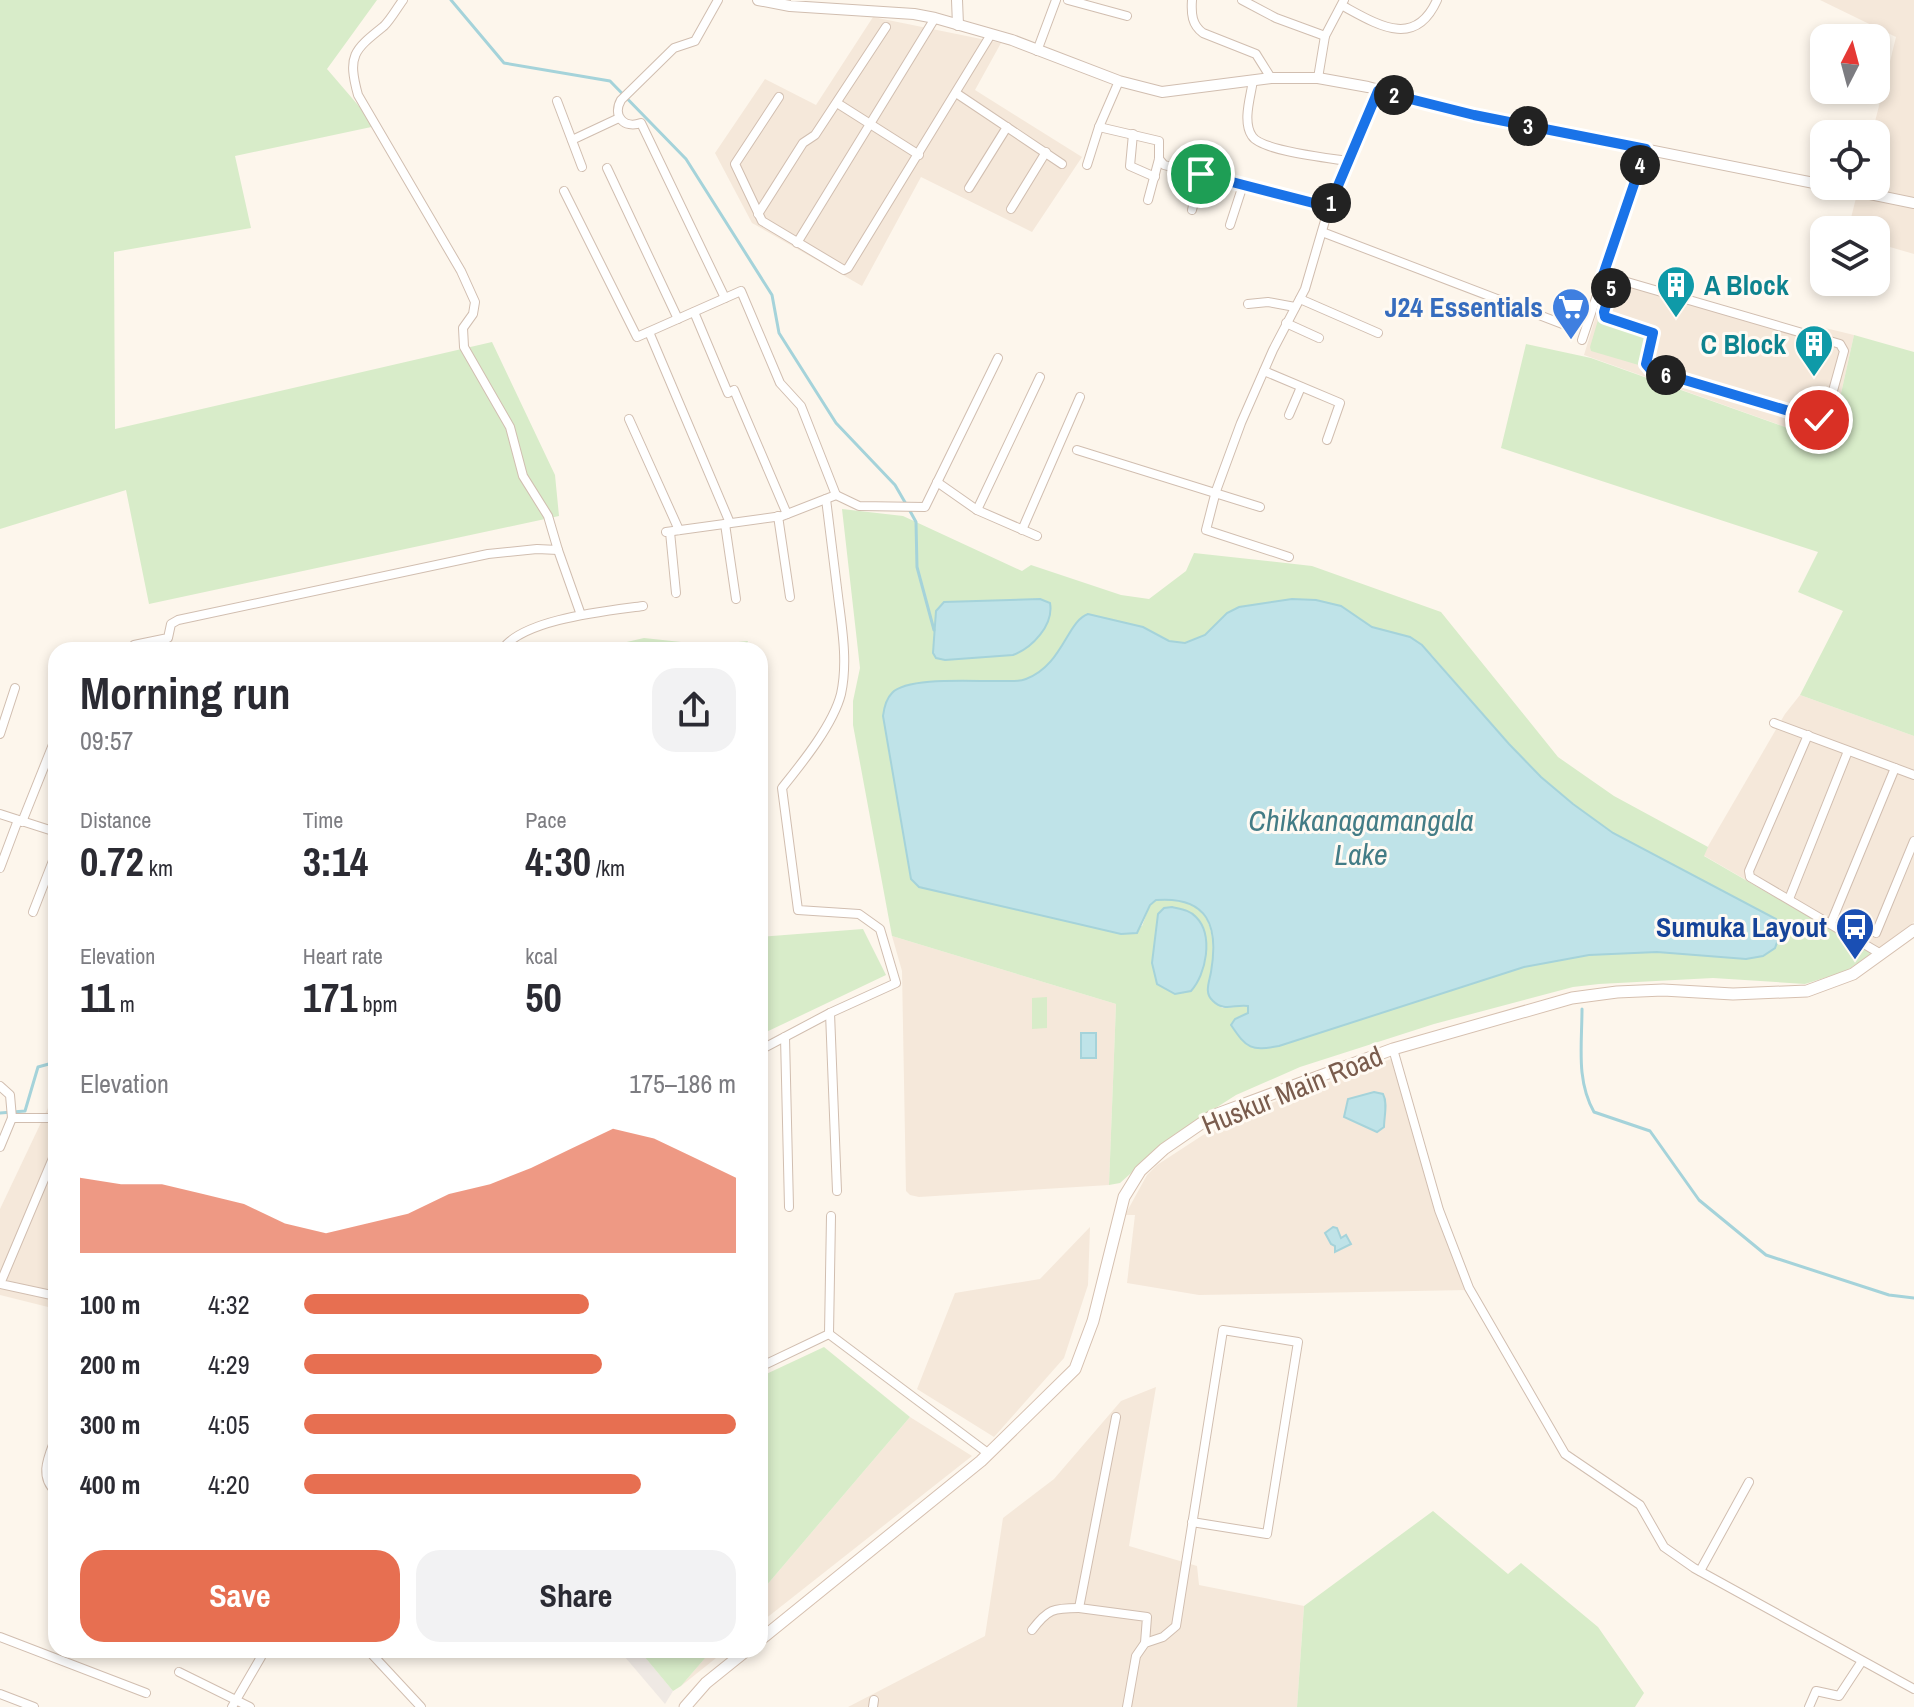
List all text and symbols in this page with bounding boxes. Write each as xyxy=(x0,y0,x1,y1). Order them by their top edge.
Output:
north arrow xyxy=(1810,24,1890,104)
map controls xyxy=(1810,24,1890,296)
pin: 2 xyxy=(1374,75,1414,115)
text: 2 xyxy=(1389,80,1399,110)
pin: 3 xyxy=(1508,106,1548,146)
text: 3 xyxy=(1523,111,1533,141)
button: locate xyxy=(1810,120,1890,200)
pin xyxy=(1167,140,1235,208)
pin: 4 xyxy=(1620,145,1660,185)
text: 4 xyxy=(1635,150,1645,180)
icon: arrive xyxy=(1179,152,1223,196)
pin: 1 xyxy=(1311,183,1351,223)
text: 1 xyxy=(1326,188,1336,218)
button: layers xyxy=(1810,216,1890,296)
building icon: A Block xyxy=(1655,264,1697,319)
place label: A Block xyxy=(1704,266,1789,304)
pin: 5 xyxy=(1591,268,1631,308)
text: 5 xyxy=(1606,273,1616,303)
supermarket icon: J24 Essentials xyxy=(1550,286,1592,341)
place label: J24 Essentials xyxy=(1385,288,1543,326)
building icon: C Block xyxy=(1793,323,1835,378)
place label: C Block xyxy=(1701,325,1786,363)
pin: 6 xyxy=(1646,355,1686,395)
text: 6 xyxy=(1661,360,1671,390)
pin xyxy=(1785,386,1853,454)
icon: check xyxy=(1797,398,1841,442)
text: Morning run xyxy=(80,663,290,723)
button: share xyxy=(652,668,736,752)
text: 09:57 xyxy=(80,723,133,758)
water label: Chikkanagamangala Lake xyxy=(1248,800,1474,874)
text: Distance xyxy=(80,805,151,835)
text: Time xyxy=(303,805,343,835)
text: Pace xyxy=(525,805,566,835)
text: 0.72 xyxy=(80,835,144,888)
text: 3:14 xyxy=(303,835,368,888)
text: 4:30 xyxy=(525,835,591,888)
text: km xyxy=(144,853,173,883)
text: /km xyxy=(591,853,625,883)
bus stop icon: Sumuka Layout xyxy=(1834,906,1876,961)
place label: Sumuka Layout xyxy=(1656,908,1827,946)
text: Elevation xyxy=(80,941,155,971)
text: Heart rate xyxy=(303,941,383,971)
text: kcal xyxy=(525,941,557,971)
text: 11 xyxy=(80,971,115,1024)
text: 171 xyxy=(303,971,357,1024)
text: 50 xyxy=(525,971,562,1024)
text: m xyxy=(115,989,135,1019)
text: bpm xyxy=(357,989,398,1019)
street label: Huskur Main Road xyxy=(1196,1037,1388,1143)
text: Elevation xyxy=(80,1066,169,1101)
text: 175–186 m xyxy=(629,1066,736,1101)
text: 100 m xyxy=(80,1287,140,1322)
text: 4:32 xyxy=(208,1287,250,1322)
text: 200 m xyxy=(80,1347,140,1382)
text: 4:29 xyxy=(208,1347,250,1382)
text: 300 m xyxy=(80,1407,140,1442)
text: 4:05 xyxy=(208,1407,250,1442)
text: 400 m xyxy=(80,1467,140,1502)
text: 4:20 xyxy=(208,1467,250,1502)
button: Save xyxy=(80,1550,400,1642)
button: Share xyxy=(416,1550,736,1642)

